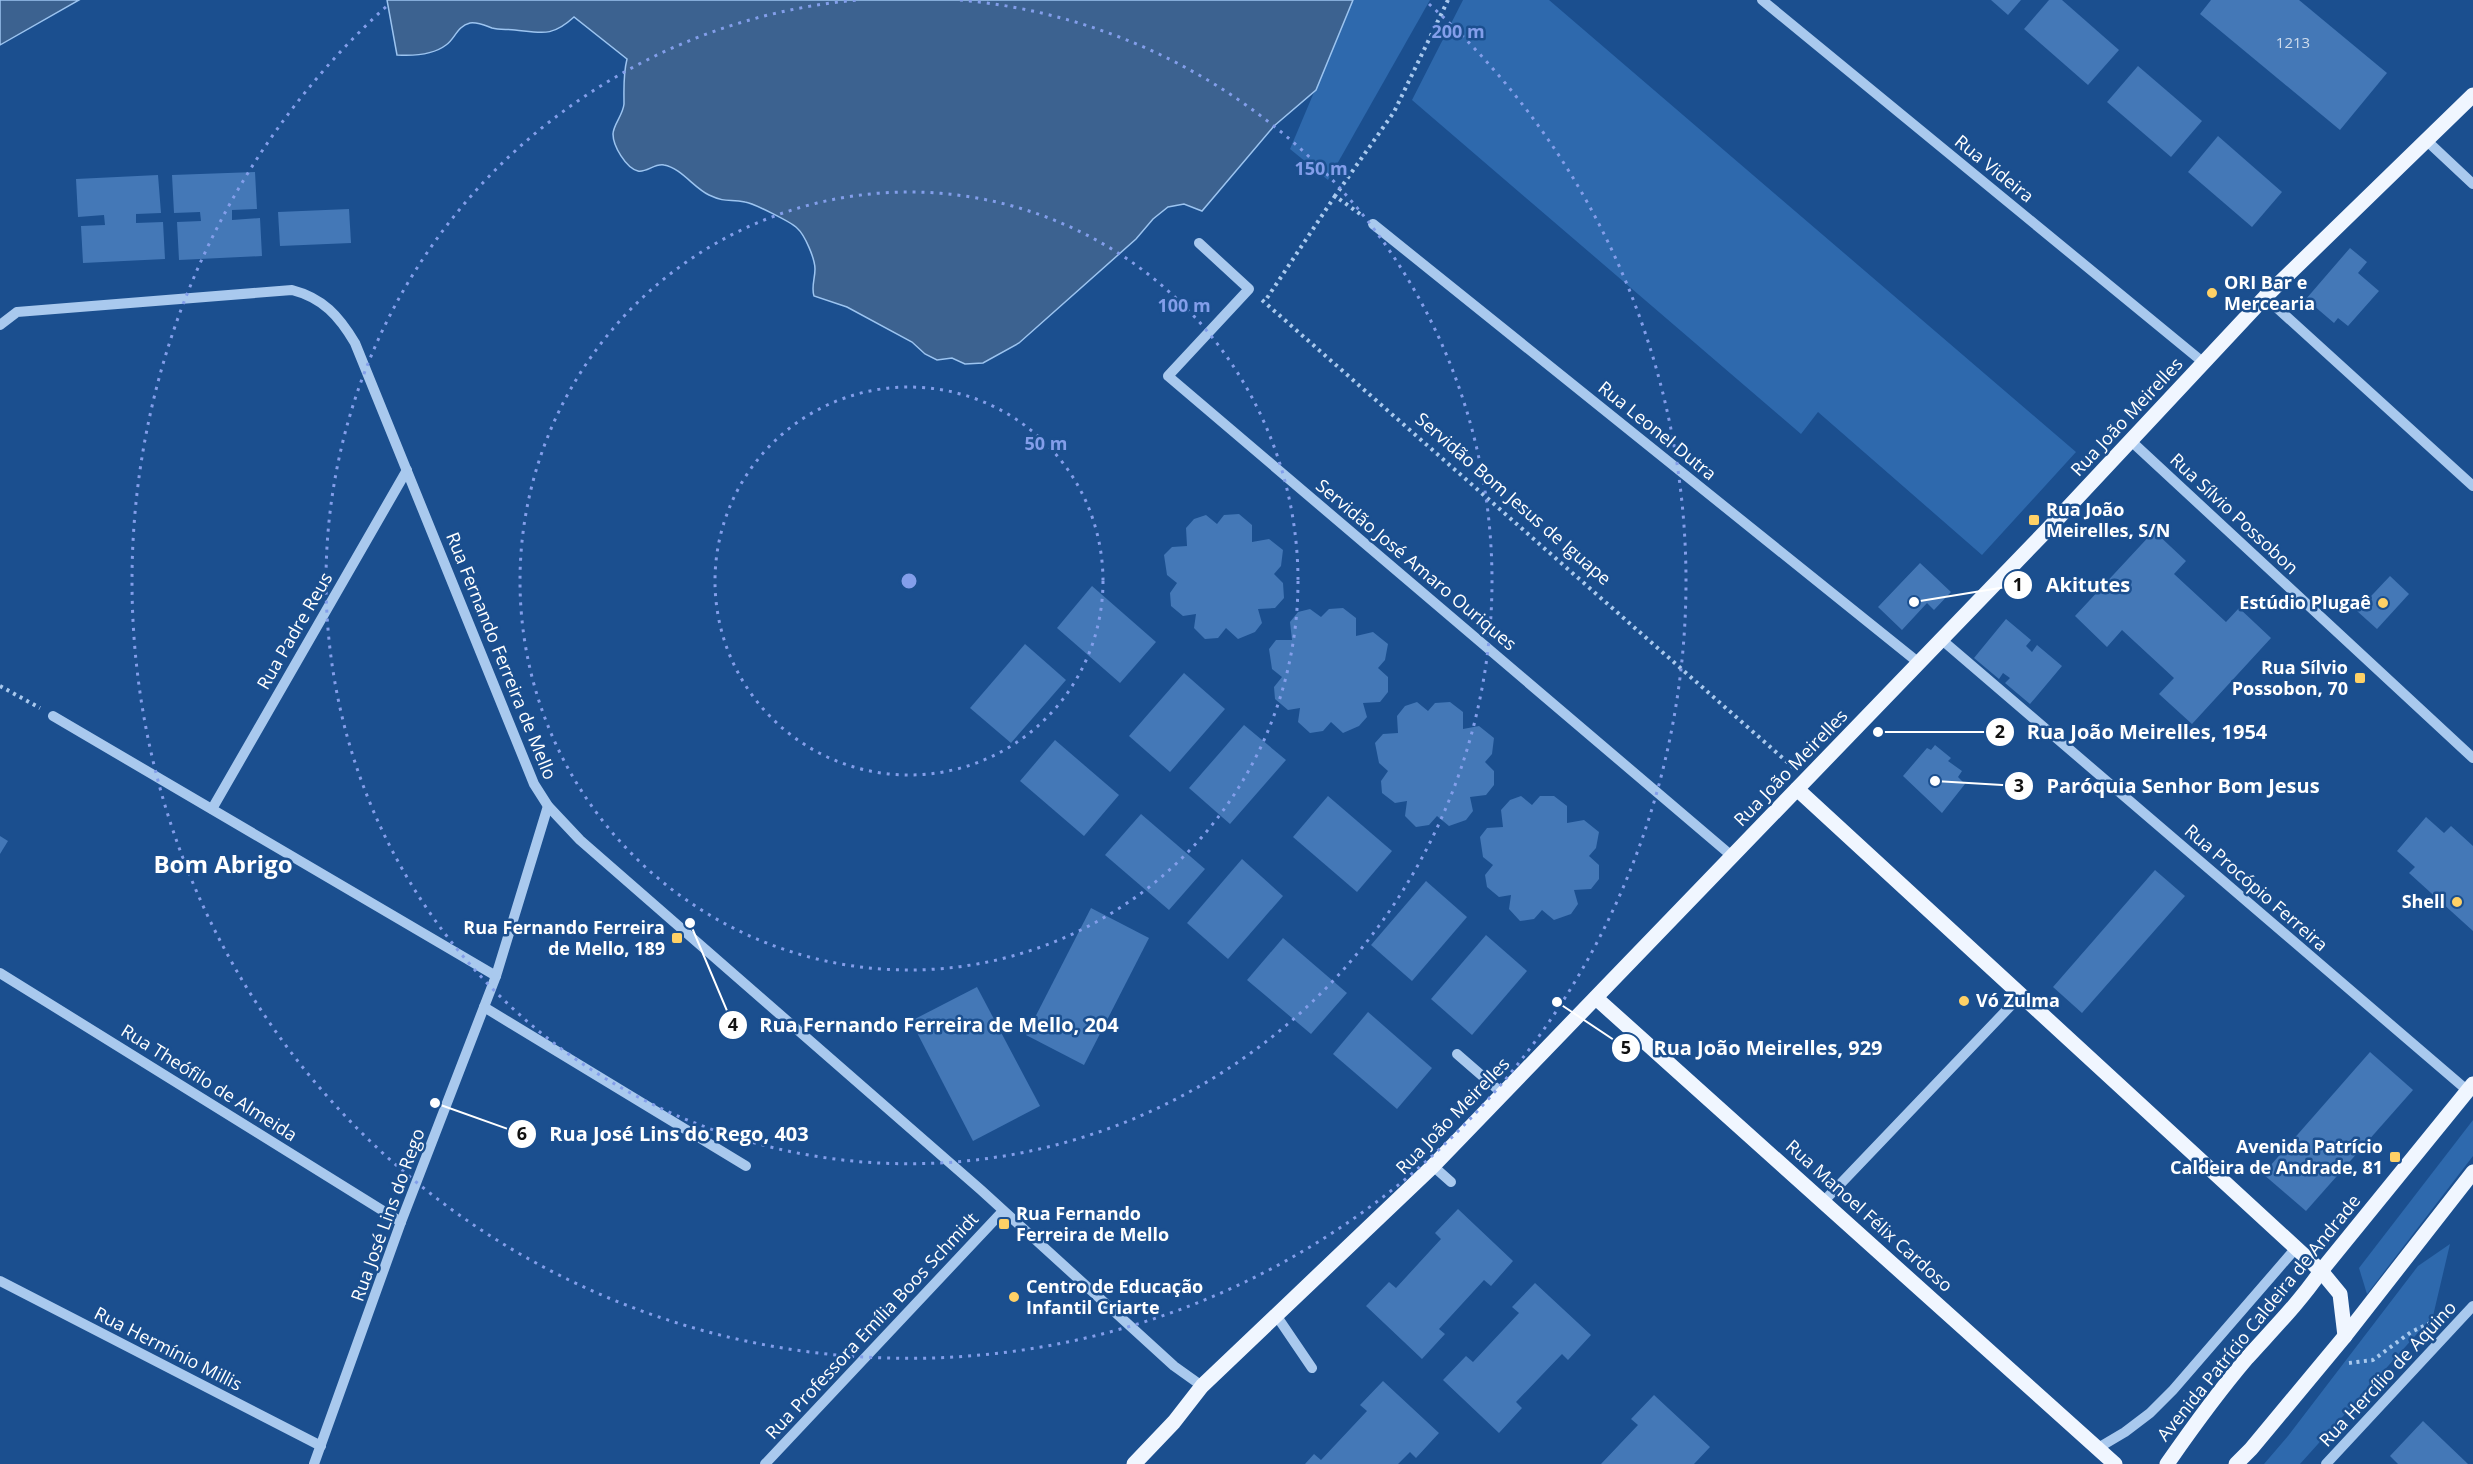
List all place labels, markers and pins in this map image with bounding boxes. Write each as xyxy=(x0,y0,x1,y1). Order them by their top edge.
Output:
place label: ORI Bar e Mercearia xyxy=(2224,270,2315,315)
marker: ORI Bar e Mercearia xyxy=(2205,286,2219,300)
place label: Rua João Meirelles, S/N xyxy=(2046,497,2170,542)
marker: Rua João Meirelles, S/N xyxy=(2027,513,2041,527)
callout: Akitutes xyxy=(2003,566,2142,604)
centre of rings xyxy=(899,571,919,591)
place label: Estúdio Plugaê xyxy=(2239,590,2371,614)
marker: Estúdio Plugaê xyxy=(2376,596,2390,610)
place label: Rua Sílvio Possobon, 70 xyxy=(2232,655,2348,700)
marker: Rua Sílvio Possobon, 70 xyxy=(2353,671,2367,685)
callout: Rua João Meirelles, 1954 xyxy=(1985,713,2279,751)
callout: Paróquia Senhor Bom Jesus xyxy=(2004,767,2331,805)
place label: Shell xyxy=(2402,889,2445,913)
marker: Shell xyxy=(2450,895,2464,909)
place label: Rua Fernando Ferreira de Mello, 189 xyxy=(463,915,665,960)
marker: Rua Fernando Ferreira de Mello, 189 xyxy=(670,931,684,945)
place label: Vó Zulma xyxy=(1976,988,2060,1012)
marker: Vó Zulma xyxy=(1957,994,1971,1008)
callout: Rua Fernando Ferreira de Mello, 204 xyxy=(718,1006,1131,1044)
callout: Rua João Meirelles, 929 xyxy=(1611,1029,1894,1067)
callout: Rua José Lins do Rego, 403 xyxy=(507,1115,820,1153)
place label: Avenida Patrício Caldeira de Andrade, 81 xyxy=(2170,1134,2383,1179)
marker: Avenida Patrício Caldeira de Andrade, 81 xyxy=(2388,1150,2402,1164)
place label: Rua Fernando Ferreira de Mello xyxy=(1016,1201,1169,1246)
marker: Rua Fernando Ferreira de Mello xyxy=(997,1217,1011,1231)
place label: Centro de Educação Infantil Criarte xyxy=(1026,1274,1203,1319)
marker: Centro de Educação Infantil Criarte xyxy=(1007,1290,1021,1304)

